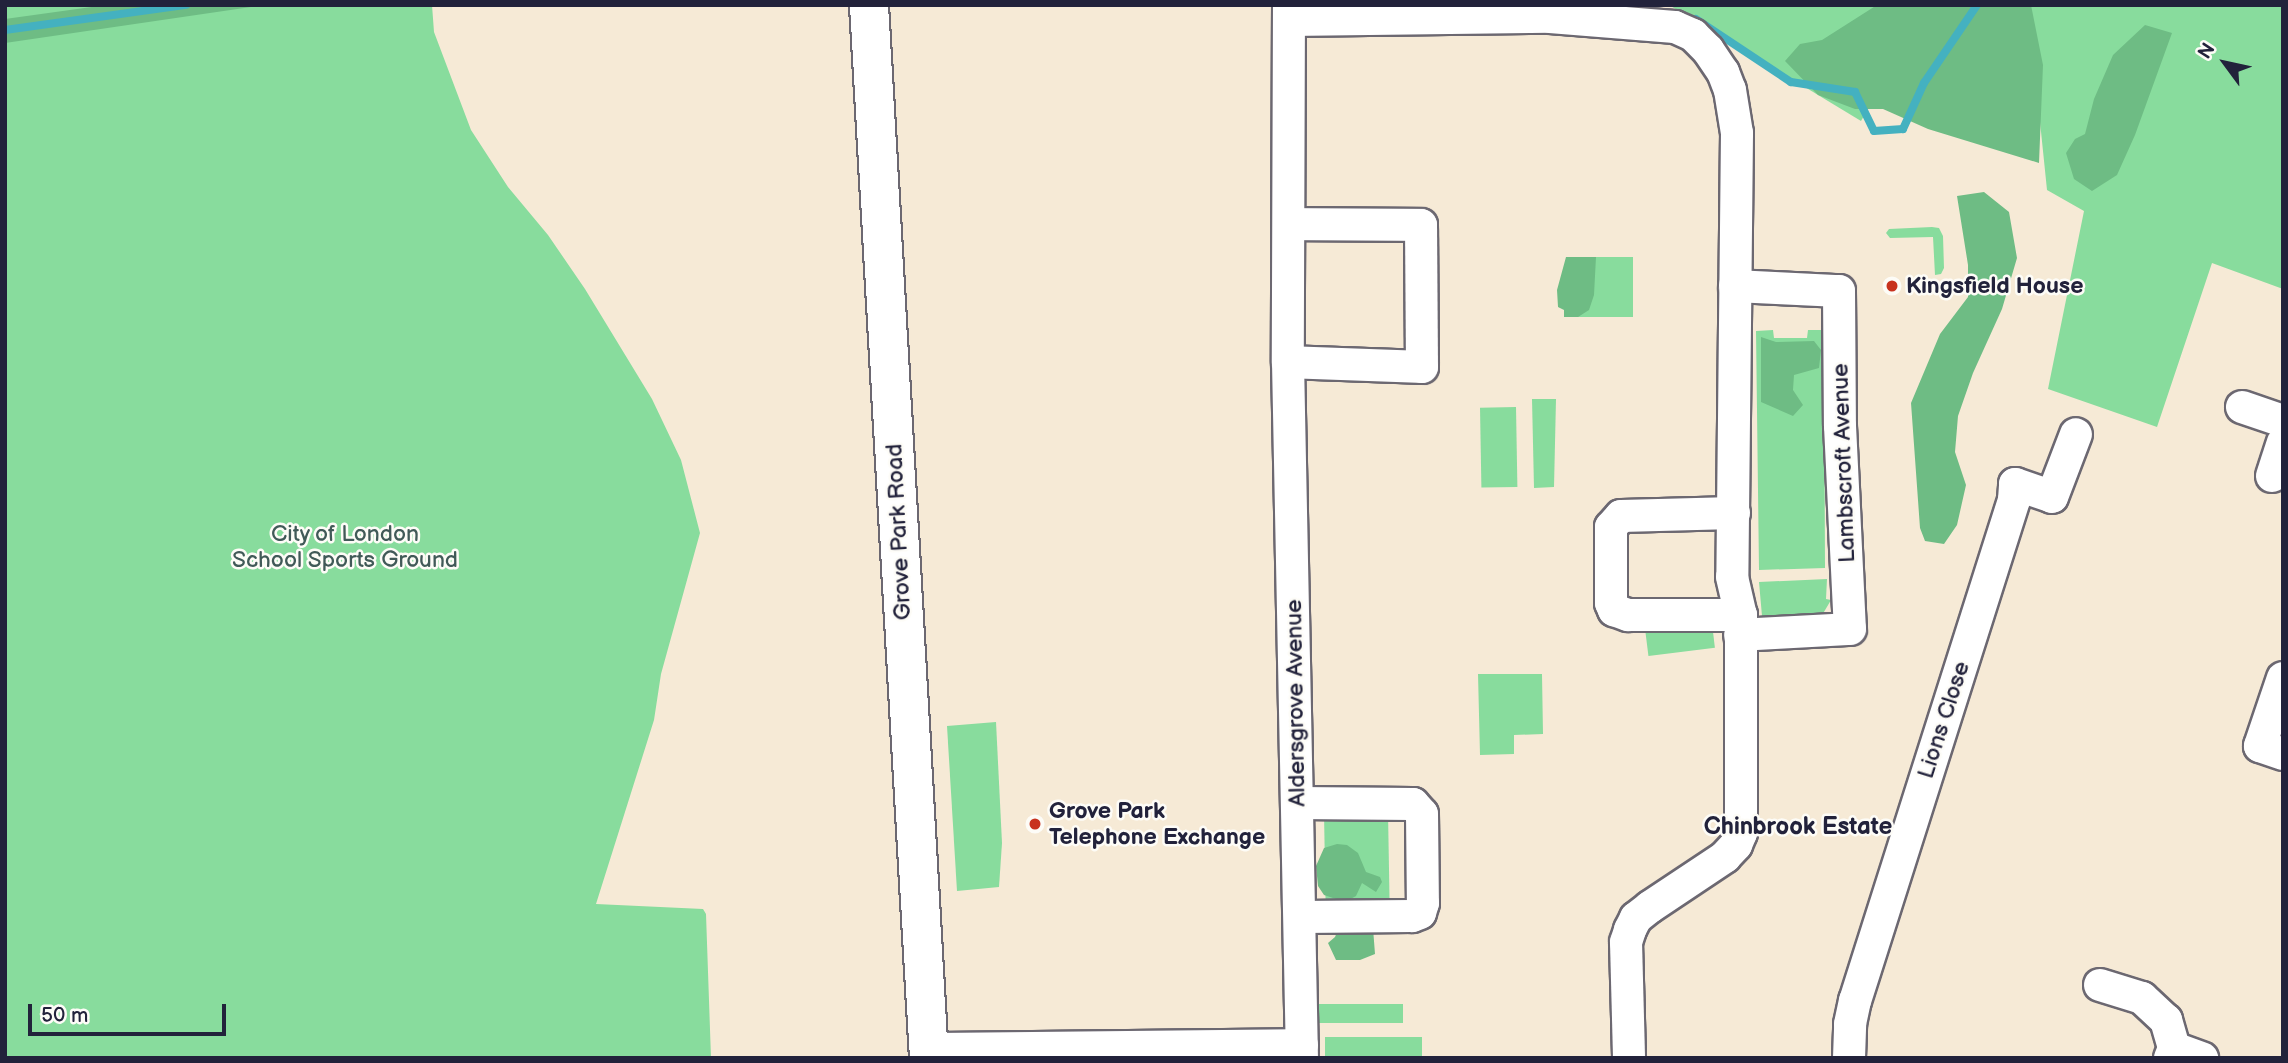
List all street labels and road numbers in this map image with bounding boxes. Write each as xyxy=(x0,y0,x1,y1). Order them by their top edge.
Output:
street label: Lambscroft Avenue xyxy=(1827,363,1861,563)
street label: Grove Park Road xyxy=(881,443,917,621)
street label: Aldersgrove Avenue xyxy=(1280,599,1312,807)
street label: Lions Close xyxy=(1912,658,1976,782)

